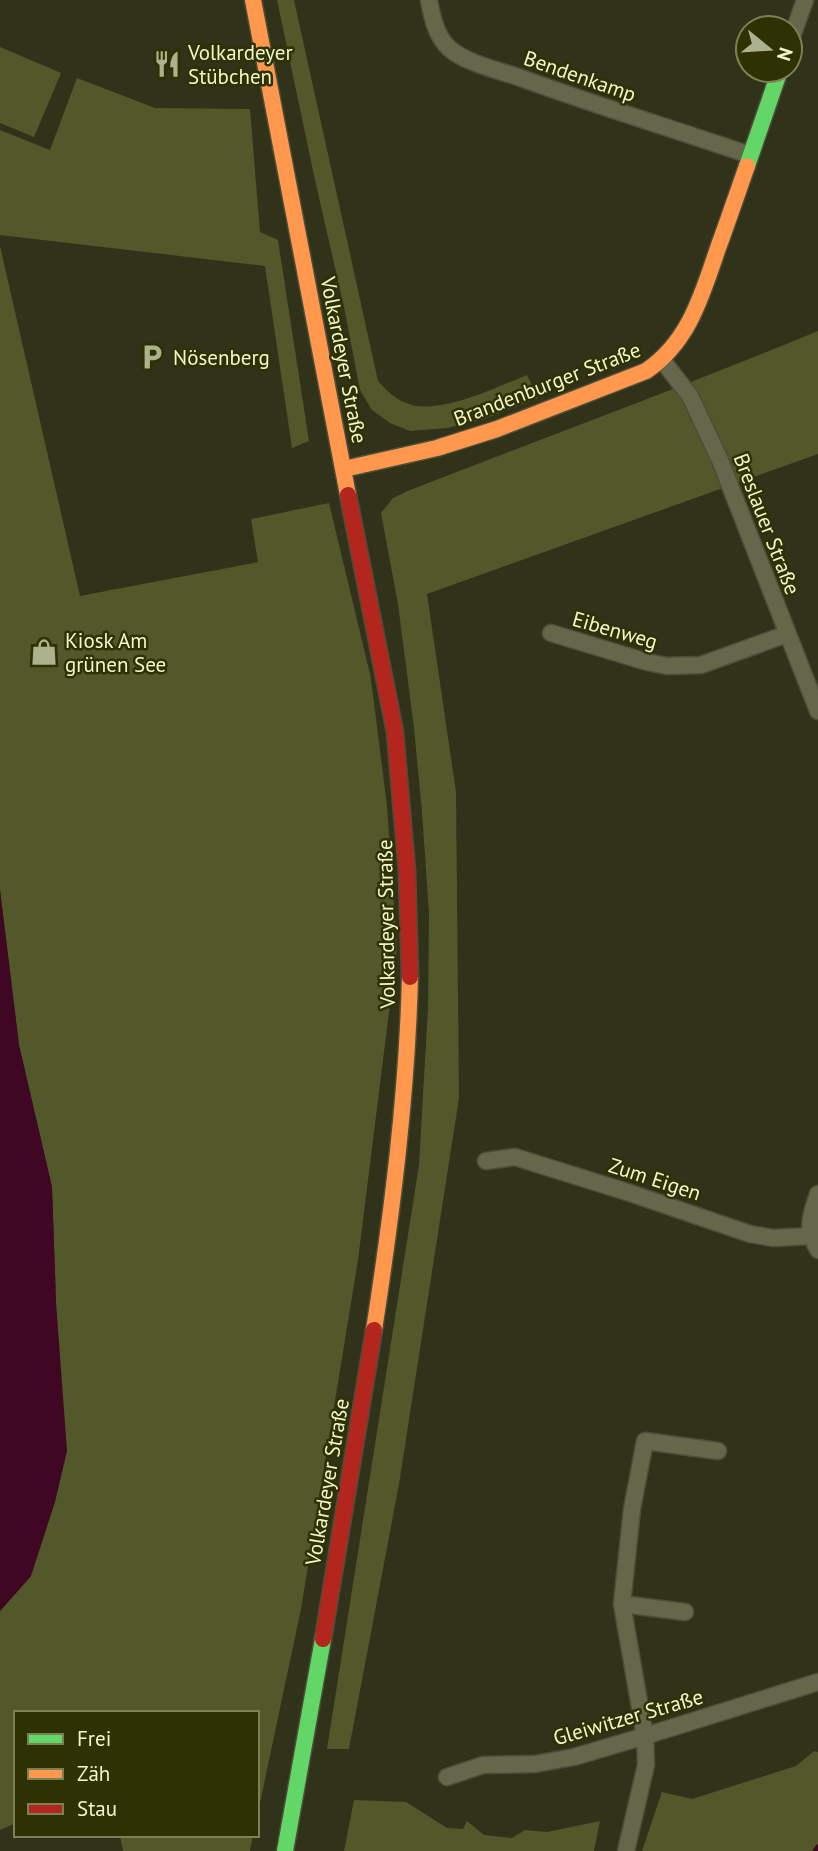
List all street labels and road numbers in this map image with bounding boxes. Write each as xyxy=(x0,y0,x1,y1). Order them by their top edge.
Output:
street label: Bendenkamp xyxy=(520,44,640,108)
street label: Volkardeyer Straße xyxy=(314,273,373,446)
street label: Brandenburger Straße xyxy=(450,336,644,432)
street label: Breslauer Straße xyxy=(728,450,806,598)
street label: Eibenweg xyxy=(569,605,661,655)
street label: Volkardeyer Straße xyxy=(371,839,401,1010)
street label: Zum Eigen xyxy=(606,1151,704,1207)
street label: Volkardeyer Straße xyxy=(299,1396,355,1569)
street label: Gleiwitzer Straße xyxy=(550,1683,706,1751)

